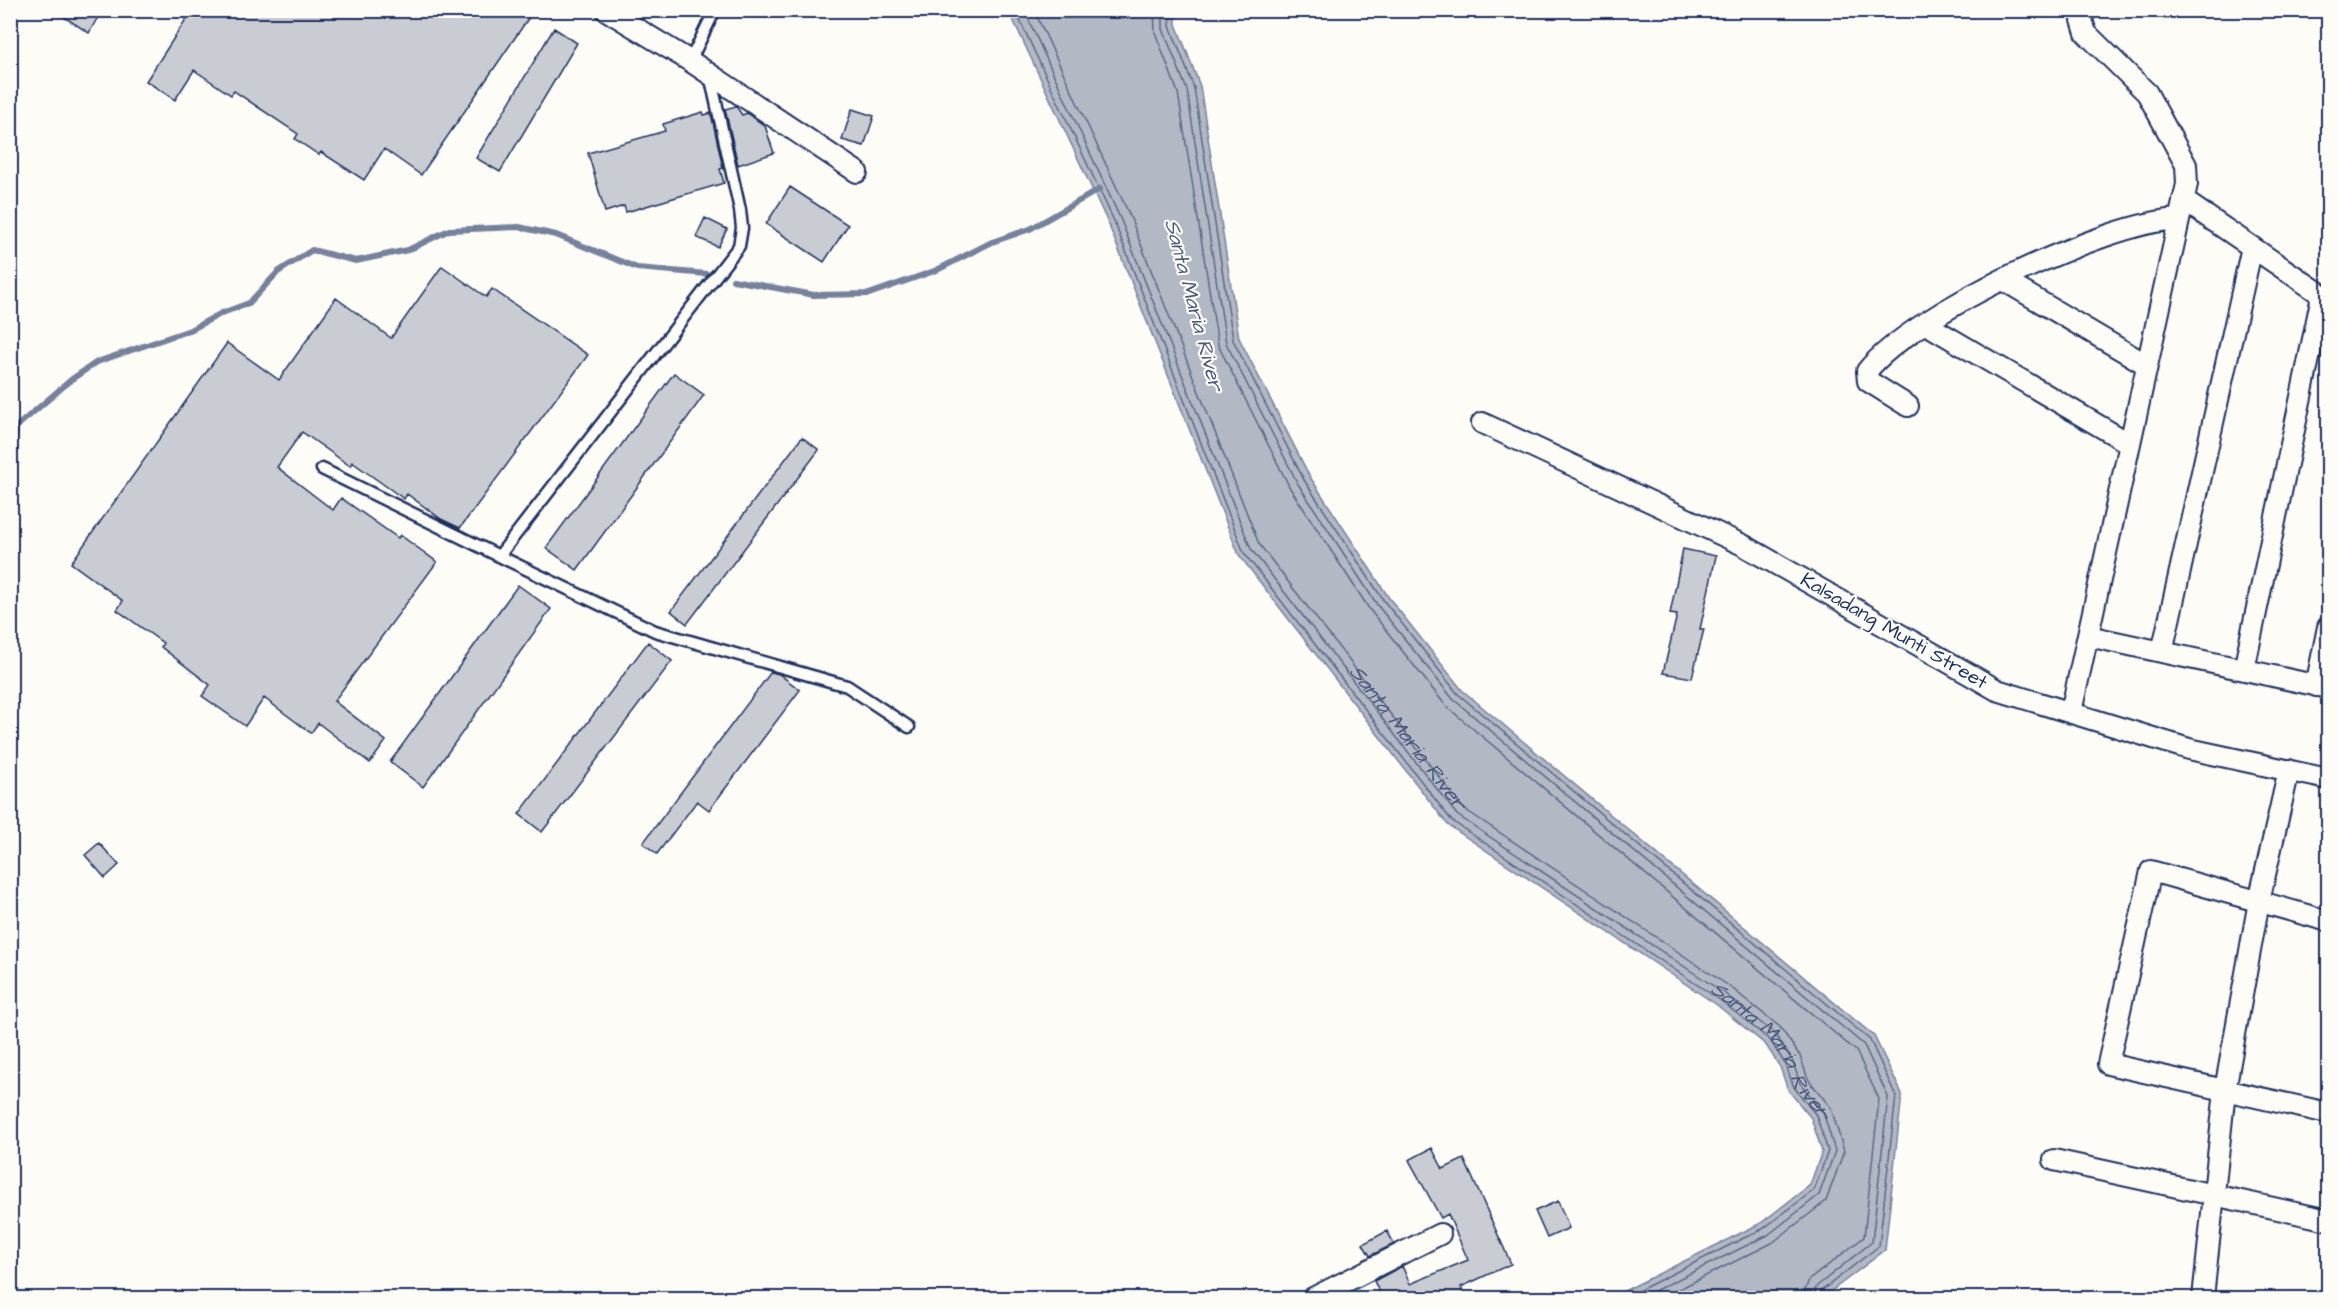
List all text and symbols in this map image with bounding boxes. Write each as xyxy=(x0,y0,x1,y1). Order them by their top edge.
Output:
water label: Santa Maria River xyxy=(1157,216,1231,396)
street label: Kalsadang Munti Street xyxy=(1795,566,1993,697)
water label: Santa Maria River xyxy=(1343,659,1475,818)
water label: Santa Maria River xyxy=(1706,974,1839,1124)

